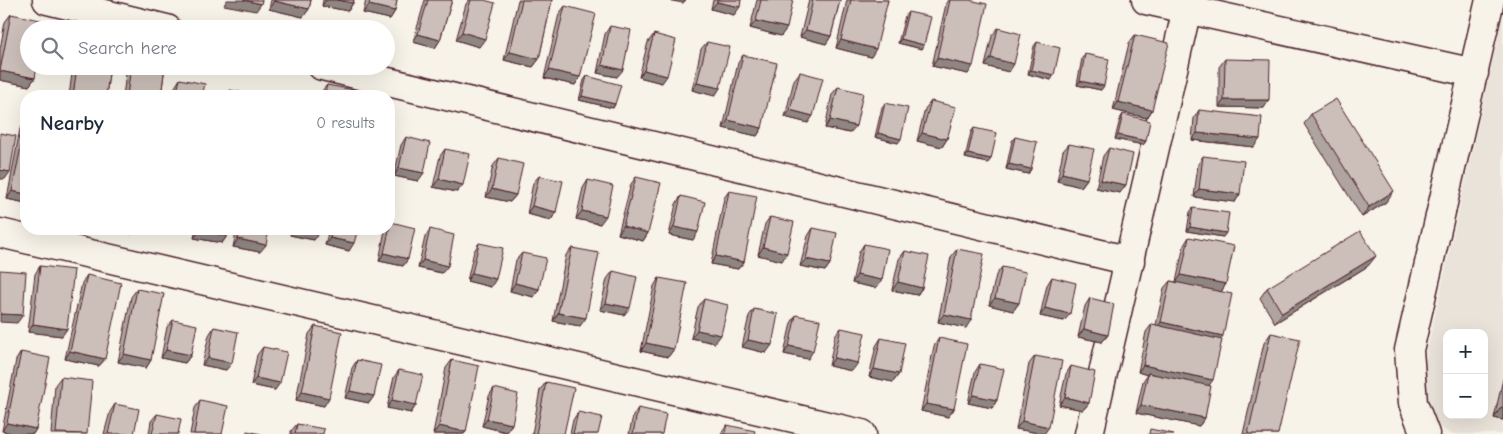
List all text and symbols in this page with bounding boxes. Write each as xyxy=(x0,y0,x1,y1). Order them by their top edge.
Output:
search box xyxy=(20,20,395,75)
icon: search xyxy=(38,34,66,62)
text: Search here xyxy=(78,37,177,59)
text: Nearby xyxy=(40,111,104,135)
text: 0 results xyxy=(316,114,375,132)
map controls xyxy=(1443,329,1488,419)
button: + xyxy=(1443,329,1488,374)
button: − xyxy=(1443,374,1488,419)

